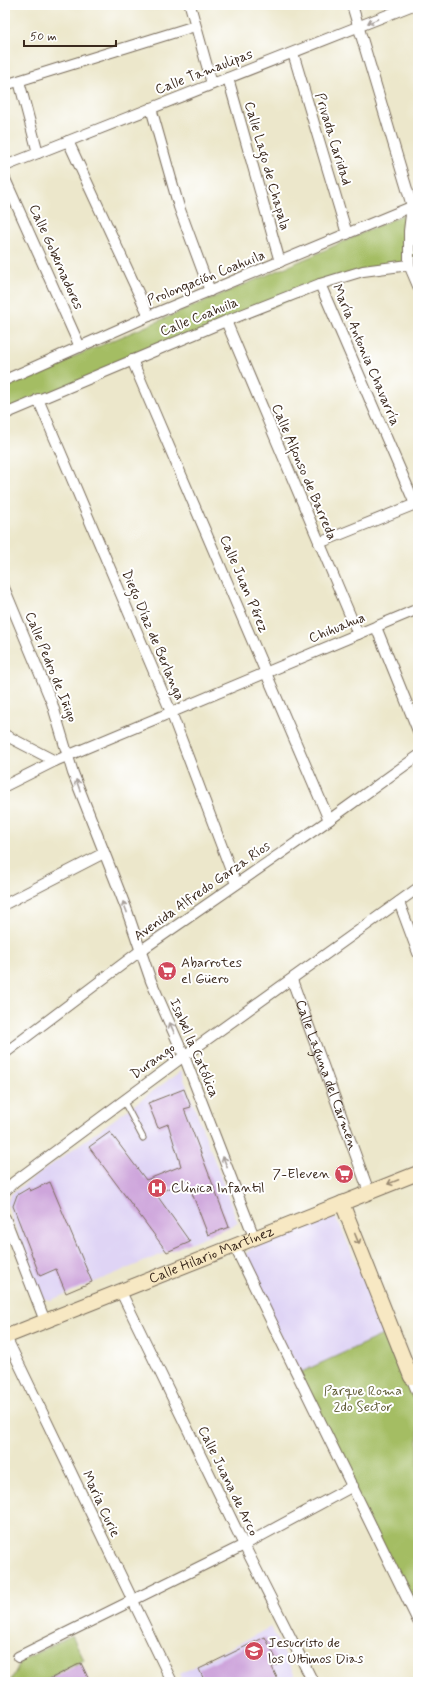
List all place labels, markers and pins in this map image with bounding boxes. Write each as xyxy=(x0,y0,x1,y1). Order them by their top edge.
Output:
place label: Abarrotes el Güero xyxy=(181,954,242,988)
supermarket icon: Abarrotes el Güero xyxy=(156,960,178,982)
supermarket icon: 7-Eleven xyxy=(333,1163,355,1185)
place label: 7-Eleven xyxy=(272,1165,330,1183)
hospital icon: Clinica Infantil xyxy=(146,1177,168,1199)
place label: Clinica Infantil xyxy=(171,1179,264,1197)
place label: Jesucristo de los Ultimos Dias xyxy=(268,1634,363,1668)
school or university icon: Jesucristo de los Ultimos Dias xyxy=(243,1640,265,1662)

